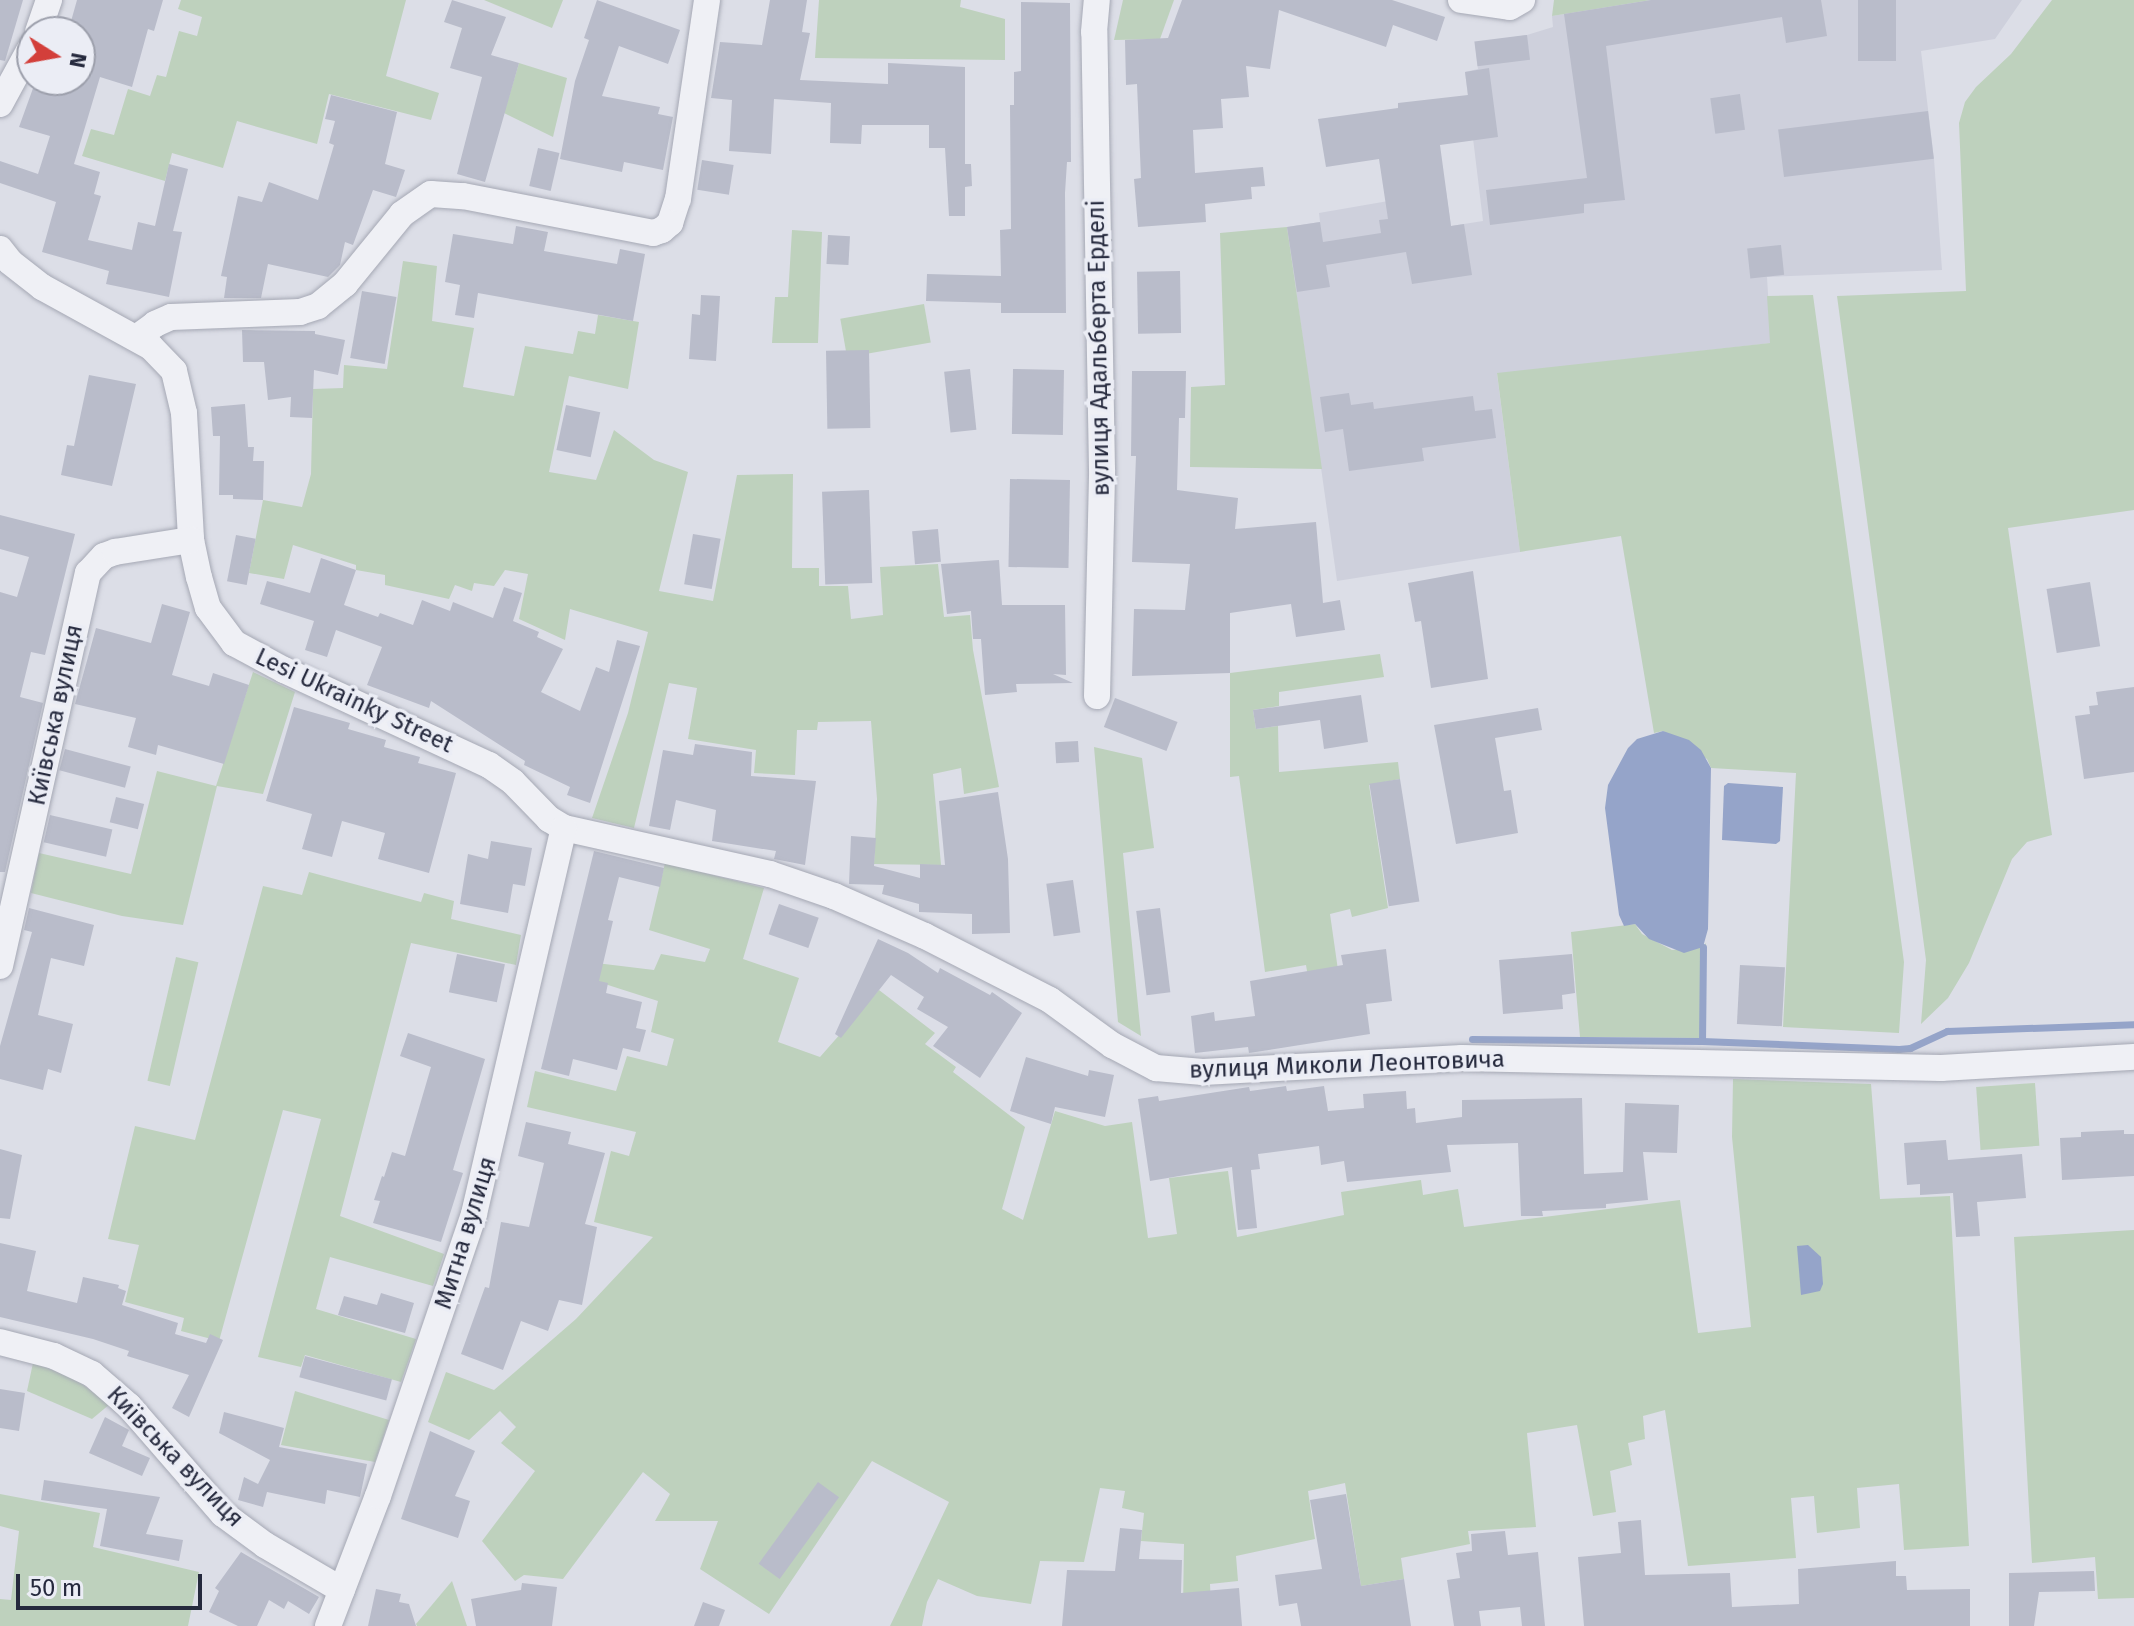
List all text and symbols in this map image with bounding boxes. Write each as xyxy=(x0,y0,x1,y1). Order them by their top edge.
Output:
north arrow xyxy=(16,16,96,96)
text: N xyxy=(63,51,93,70)
street label: вулиця Адальберта Ерделі xyxy=(1082,199,1116,497)
street label: Київська вулиця xyxy=(23,622,89,808)
street label: Lesi Ukrainky Street xyxy=(251,643,457,759)
street label: вулиця Миколи Леонтовича xyxy=(1189,1045,1505,1085)
street label: Митна вулиця xyxy=(429,1153,503,1313)
street label: Київська вулиця xyxy=(101,1381,249,1533)
scale bar xyxy=(20,1558,206,1608)
text: 50 m xyxy=(30,1574,82,1602)

